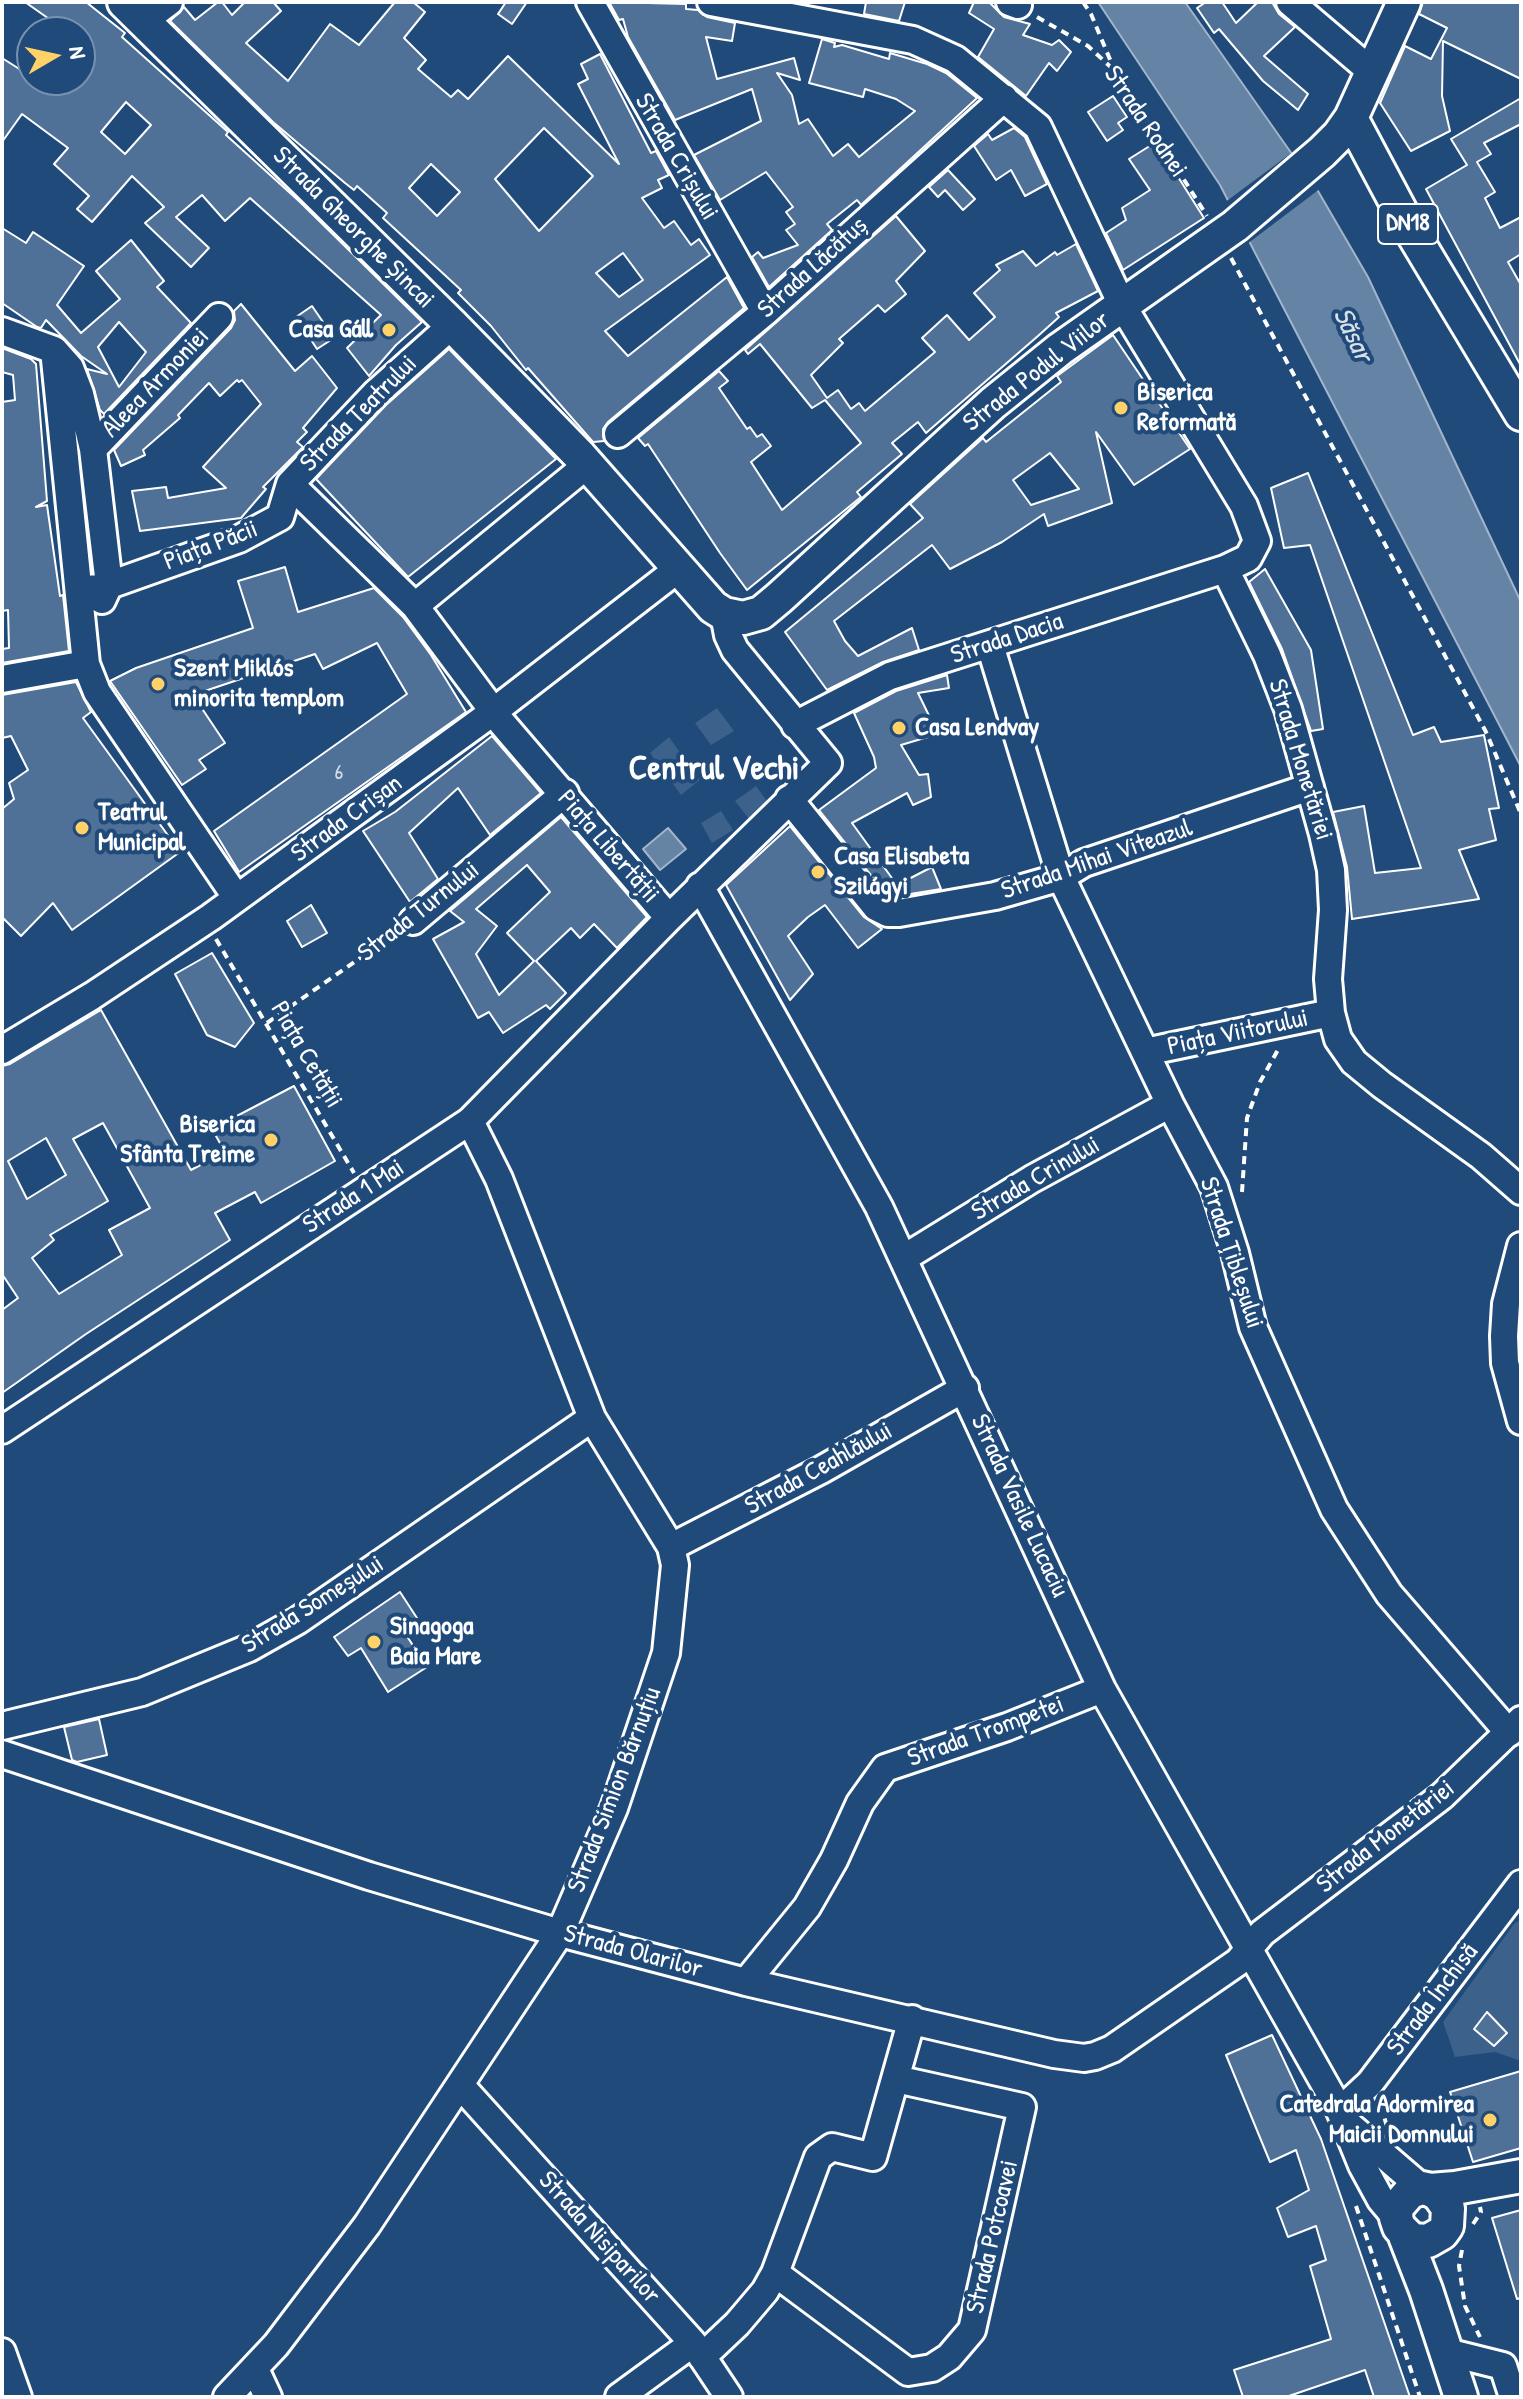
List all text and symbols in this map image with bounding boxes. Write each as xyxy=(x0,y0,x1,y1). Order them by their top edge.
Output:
north arrow xyxy=(16,16,96,96)
text: N xyxy=(62,44,93,61)
street label: Strada Rodnei xyxy=(1096,60,1194,184)
street label: Strada Crișului xyxy=(627,88,725,226)
street label: Strada Gheorghe Șincai xyxy=(266,141,440,315)
road number: DN18 xyxy=(1378,204,1438,244)
street label: Strada Lăcătuș xyxy=(752,211,874,325)
water label: Săsar xyxy=(1325,302,1379,368)
street label: Strada Podul Viilor xyxy=(957,305,1117,439)
place label: Casa Gáll xyxy=(289,314,373,346)
street label: Aleea Armoniei xyxy=(96,321,216,445)
marker: Casa Gáll xyxy=(380,321,398,339)
street label: Strada Teatrului xyxy=(294,349,424,479)
place label: Biserica Reformată xyxy=(1137,377,1236,438)
marker: Biserica Reformată xyxy=(1112,399,1130,417)
street label: Piața Păcii xyxy=(160,514,262,578)
street label: Strada Dacia xyxy=(947,606,1067,672)
place label: Szent Miklós minorita templom xyxy=(174,653,344,714)
marker: Szent Miklós minorita templom xyxy=(149,675,167,693)
street label: Strada Monetăriei xyxy=(1261,676,1339,844)
place label: Casa Lendvay xyxy=(915,712,1039,744)
marker: Casa Lendvay xyxy=(890,719,908,737)
district label: Centrul Vechi xyxy=(629,750,799,790)
house number: 6 xyxy=(335,760,343,786)
street label: Strada Crișan xyxy=(285,768,409,870)
street label: Piața Libertății xyxy=(550,784,666,910)
place label: Teatrul Municipal xyxy=(98,797,186,858)
street label: Strada Mihai Viteazul xyxy=(997,813,1197,907)
marker: Teatrul Municipal xyxy=(73,819,91,837)
place label: Casa Elisabeta Szilágyi xyxy=(834,841,969,902)
street label: Strada Turnului xyxy=(352,855,486,969)
marker: Casa Elisabeta Szilágyi xyxy=(809,863,827,881)
street label: Piața Cetății xyxy=(263,996,349,1114)
street label: Piața Viitorului xyxy=(1165,1003,1311,1063)
place label: Biserica Sfânta Treime xyxy=(120,1109,255,1170)
street label: Strada Crinului xyxy=(966,1130,1106,1228)
marker: Biserica Sfânta Treime xyxy=(262,1131,280,1149)
street label: Strada 1 Mai xyxy=(298,1153,410,1241)
street label: Strada Țibleșului xyxy=(1192,1174,1270,1332)
street label: Strada Vasile Lucaciu xyxy=(963,1410,1075,1602)
street label: Strada Ceahlăului xyxy=(740,1416,898,1522)
street label: Strada Someșului xyxy=(236,1549,390,1661)
place label: Sinagoga Baia Mare xyxy=(390,1611,481,1672)
marker: Sinagoga Baia Mare xyxy=(365,1633,383,1651)
street label: Strada Simion Bărnuțiu xyxy=(561,1683,669,1897)
street label: Strada Trompetei xyxy=(903,1689,1069,1775)
street label: Strada Monetăriei xyxy=(1311,1773,1461,1901)
street label: Strada Olarilor xyxy=(560,1919,706,1985)
street label: Strada Închisă xyxy=(1381,1938,1485,2062)
place label: Catedrala Adormirea Maicii Domnului xyxy=(1279,2089,1474,2150)
marker: Catedrala Adormirea Maicii Domnului xyxy=(1481,2111,1499,2129)
street label: Strada Potcoavei xyxy=(960,2157,1026,2317)
street label: Strada Nisiparilor xyxy=(531,2165,667,2311)

